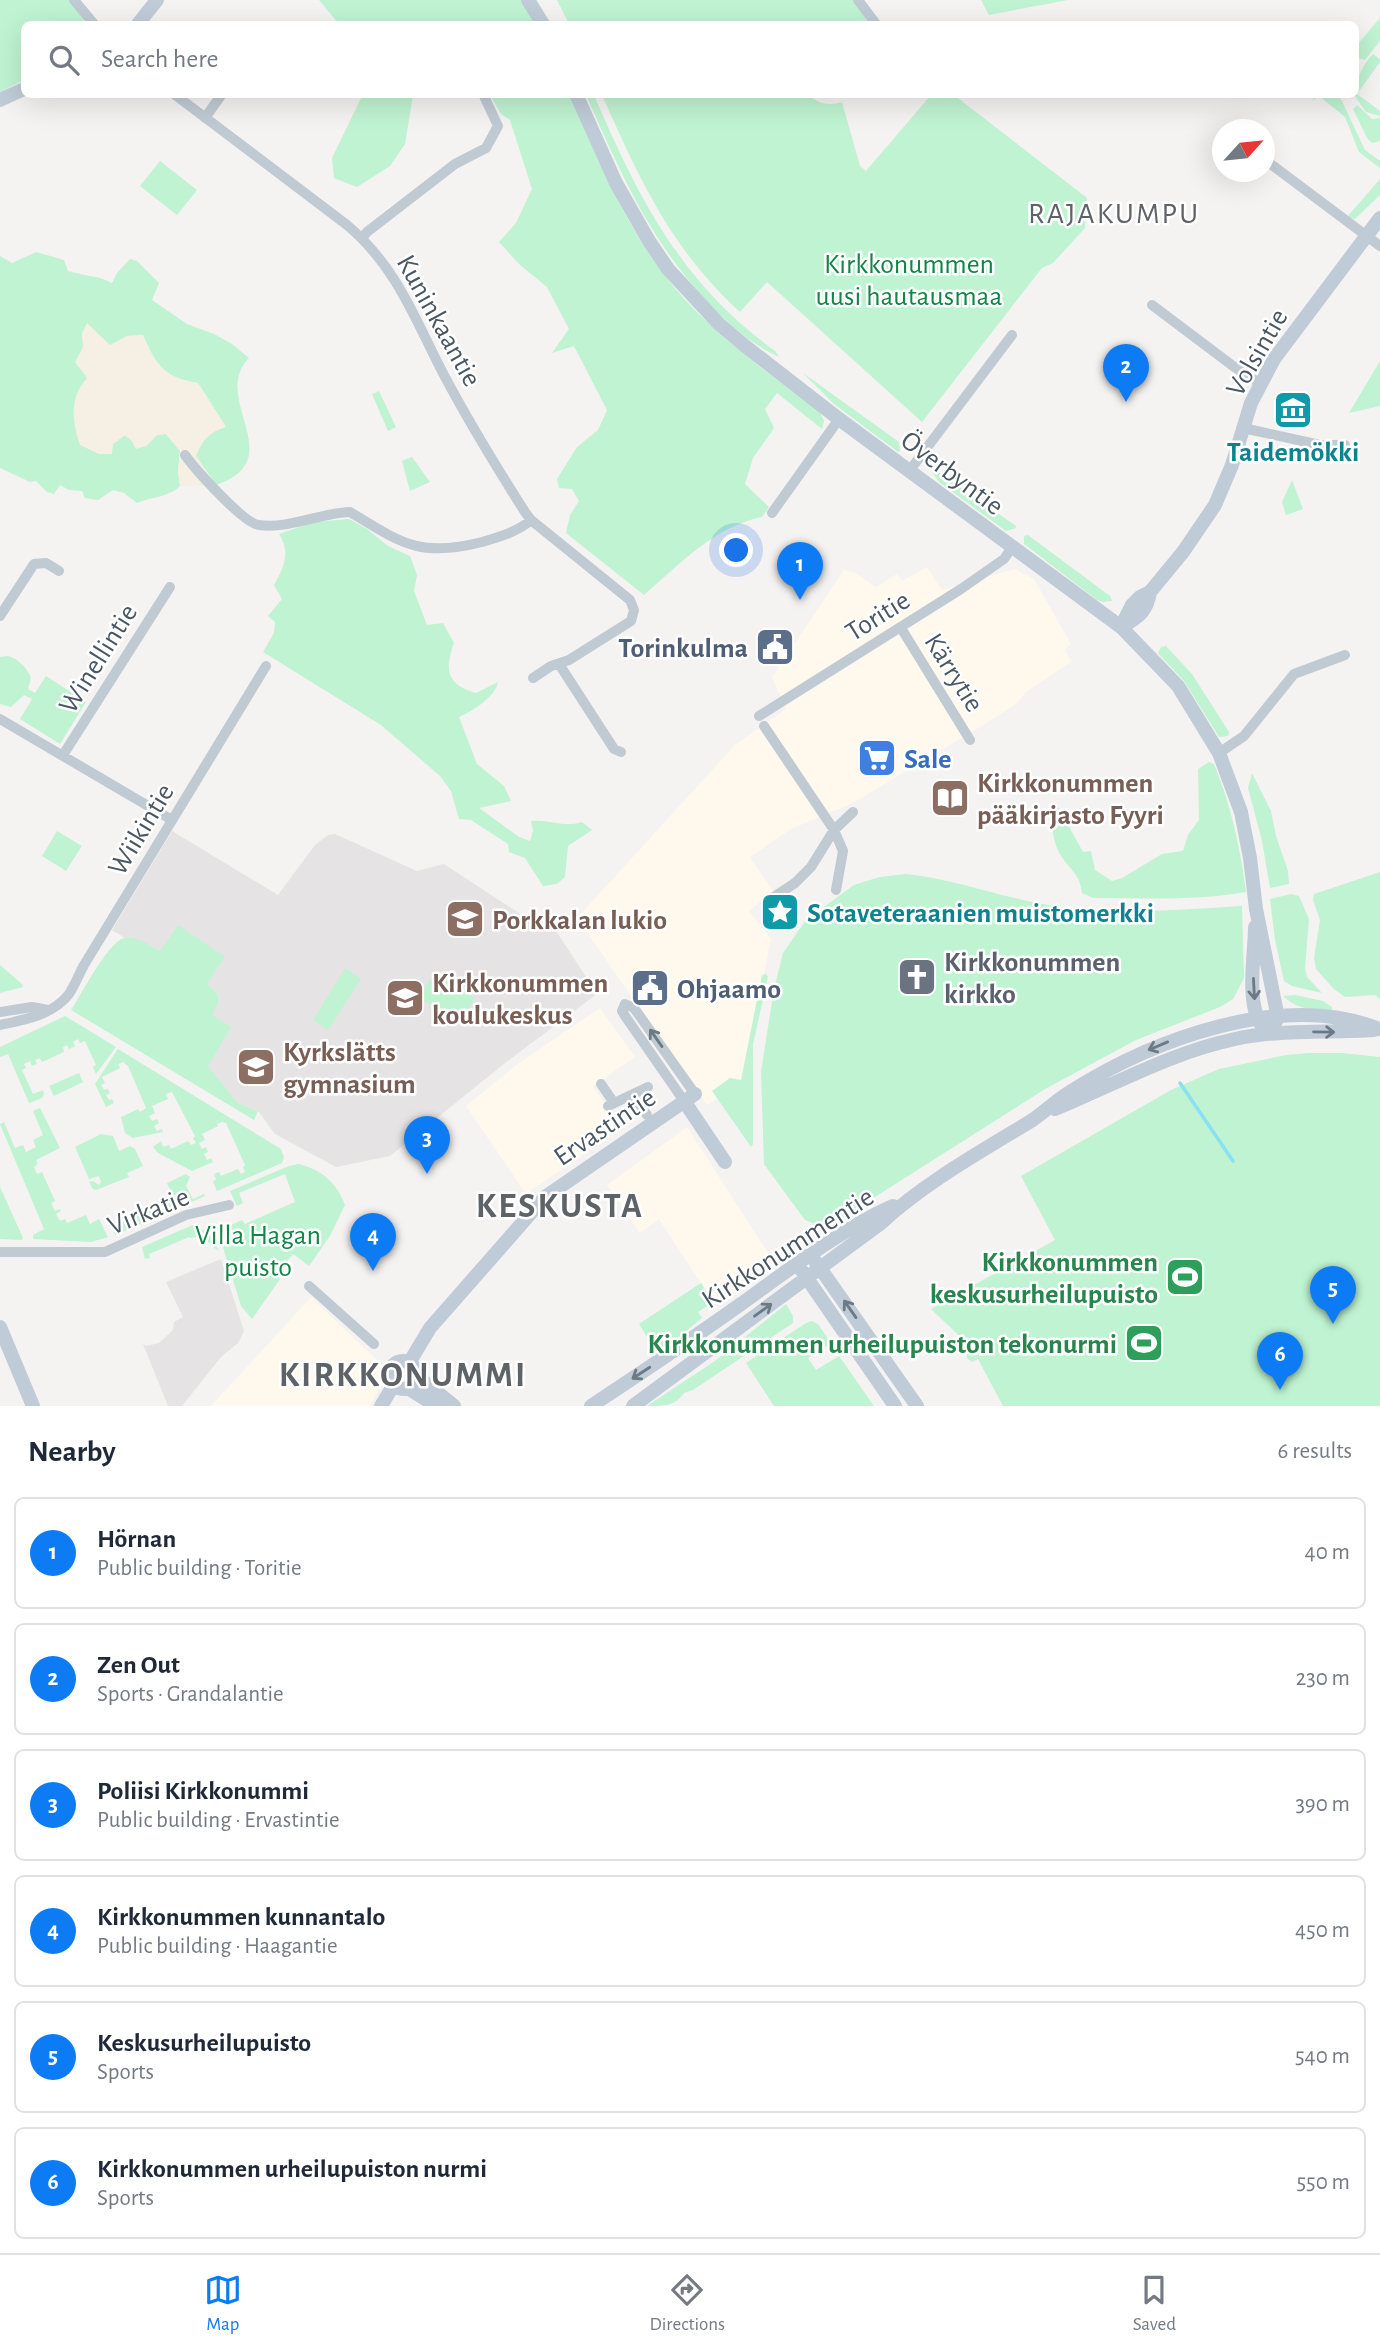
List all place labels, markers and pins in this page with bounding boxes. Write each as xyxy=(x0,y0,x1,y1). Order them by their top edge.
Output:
pin: 2 xyxy=(1103,344,1149,402)
museum icon: Taidemökki xyxy=(1272,389,1314,431)
place label: Taidemökki xyxy=(1227,439,1359,467)
pin: 1 xyxy=(777,542,823,600)
public building icon: Torinkulma xyxy=(754,626,796,668)
place label: Torinkulma xyxy=(618,635,748,663)
supermarket icon: Sale xyxy=(856,737,898,779)
place label: Sale xyxy=(904,746,952,774)
place label: Kirkkonummen pääkirjasto Fyyri xyxy=(977,770,1164,830)
library icon: Kirkkonummen pääkirjasto Fyyri xyxy=(929,777,971,819)
place icon: Sotaveteraanien muistomerkki xyxy=(759,891,801,933)
school or university icon: Porkkalan lukio xyxy=(444,898,486,940)
place label: Sotaveteraanien muistomerkki xyxy=(807,900,1154,928)
place label: Porkkalan lukio xyxy=(492,907,667,935)
place label: Kirkkonummen kirkko xyxy=(944,949,1120,1009)
church icon: Kirkkonummen kirkko xyxy=(896,956,938,998)
public building icon: Ohjaamo xyxy=(629,967,671,1009)
place label: Kirkkonummen koulukeskus xyxy=(432,970,608,1030)
place label: Ohjaamo xyxy=(677,976,781,1004)
school or university icon: Kirkkonummen koulukeskus xyxy=(384,977,426,1019)
place label: Kyrkslätts gymnasium xyxy=(283,1039,416,1099)
school or university icon: Kyrkslätts gymnasium xyxy=(235,1046,277,1088)
pin: 3 xyxy=(404,1116,450,1174)
pin: 4 xyxy=(350,1213,396,1271)
place label: Kirkkonummen keskusurheilupuisto xyxy=(930,1249,1158,1309)
sports icon: Kirkkonummen keskusurheilupuisto xyxy=(1164,1256,1206,1298)
pin: 5 xyxy=(1310,1266,1356,1324)
sports icon: Kirkkonummen urheilupuiston tekonurmi xyxy=(1123,1322,1165,1364)
place label: Kirkkonummen urheilupuiston tekonurmi xyxy=(647,1331,1117,1359)
pin: 6 xyxy=(1257,1332,1303,1390)

